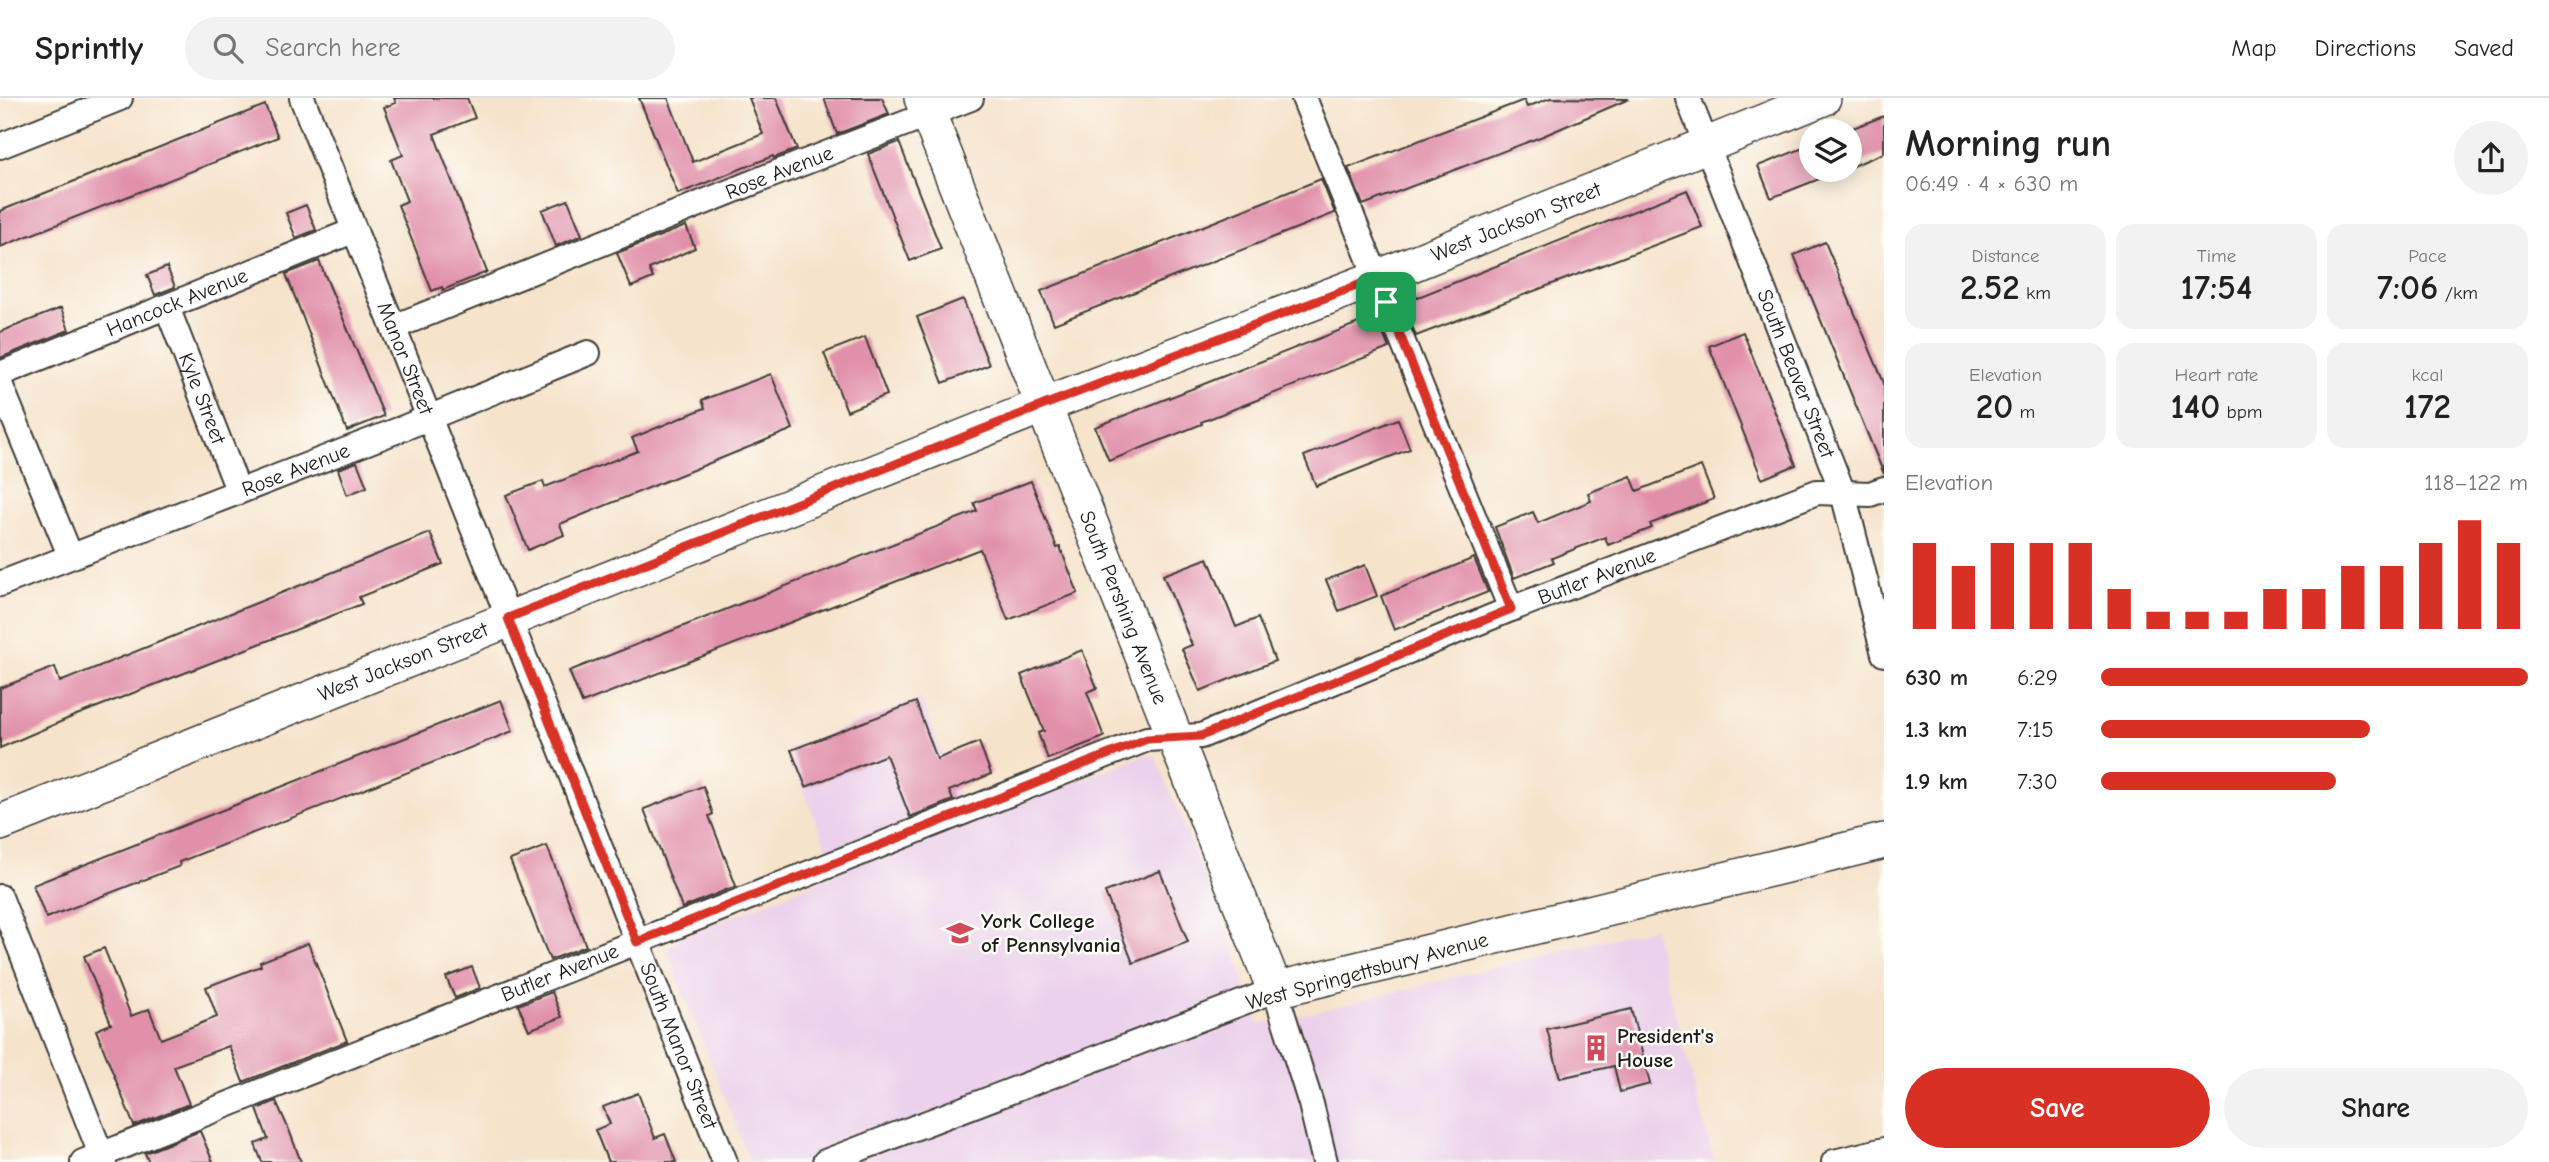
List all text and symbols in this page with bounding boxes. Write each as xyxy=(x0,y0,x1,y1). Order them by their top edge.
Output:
search box xyxy=(185,17,675,80)
text: Sprintly xyxy=(35,29,143,67)
icon: search xyxy=(209,29,247,67)
text: Search here xyxy=(265,33,401,63)
text: Map xyxy=(2231,34,2277,62)
text: Directions xyxy=(2315,34,2416,62)
text: Saved xyxy=(2454,34,2514,62)
map controls xyxy=(1799,119,1862,182)
button: layers xyxy=(1799,119,1862,182)
button: share xyxy=(2454,121,2528,195)
text: Morning run xyxy=(1905,122,2111,166)
street label: Rose Avenue xyxy=(722,141,836,204)
text: 06:49 · 4 × 630 m xyxy=(1905,170,2078,197)
street label: West Jackson Street xyxy=(1428,176,1605,267)
text: Distance xyxy=(1971,245,2040,267)
text: Time xyxy=(2197,245,2236,267)
text: Pace xyxy=(2408,245,2447,267)
street label: Hancock Avenue xyxy=(103,263,251,342)
text: 2.52 xyxy=(1960,267,2020,308)
text: 17:54 xyxy=(2181,267,2252,308)
text: 7:06 xyxy=(2377,267,2438,308)
pin xyxy=(1356,272,1416,332)
text: km xyxy=(2020,282,2051,304)
text: /km xyxy=(2438,282,2478,304)
icon: arrive xyxy=(1367,283,1405,321)
street label: South Beaver Street xyxy=(1752,286,1840,462)
street label: Manor Street xyxy=(372,298,439,419)
street label: Kyle Street xyxy=(174,349,231,448)
text: Elevation xyxy=(1969,364,2042,386)
text: Heart rate xyxy=(2175,364,2258,386)
text: kcal xyxy=(2412,364,2443,386)
text: 20 xyxy=(1976,386,2013,427)
text: 140 xyxy=(2170,386,2220,427)
text: 172 xyxy=(2404,386,2451,427)
text: m xyxy=(2013,401,2035,423)
text: bpm xyxy=(2220,401,2263,423)
street label: Rose Avenue xyxy=(238,438,353,501)
text: Elevation xyxy=(1905,469,1993,496)
text: 118–122 m xyxy=(2424,469,2528,496)
street label: South Pershing Avenue xyxy=(1075,507,1173,708)
street label: Butler Avenue xyxy=(1535,543,1659,610)
street label: West Jackson Street xyxy=(314,617,492,706)
text: 630 m xyxy=(1905,664,1968,691)
text: 6:29 xyxy=(2017,664,2058,691)
text: 1.3 km xyxy=(1905,716,1967,743)
text: 7:15 xyxy=(2017,716,2054,743)
text: 1.9 km xyxy=(1905,768,1968,795)
text: 7:30 xyxy=(2017,768,2058,795)
place label: York College of Pennsylvania xyxy=(981,909,1121,957)
school or university icon: York College of Pennsylvania xyxy=(945,918,975,948)
street label: West Springettsbury Avenue xyxy=(1243,927,1491,1015)
street label: Butler Avenue xyxy=(498,938,622,1007)
street label: South Manor Street xyxy=(635,959,723,1133)
place label: President's House xyxy=(1617,1024,1714,1072)
building icon: President's House xyxy=(1581,1033,1611,1063)
button: Save xyxy=(1905,1068,2210,1148)
button: Share xyxy=(2224,1068,2528,1148)

